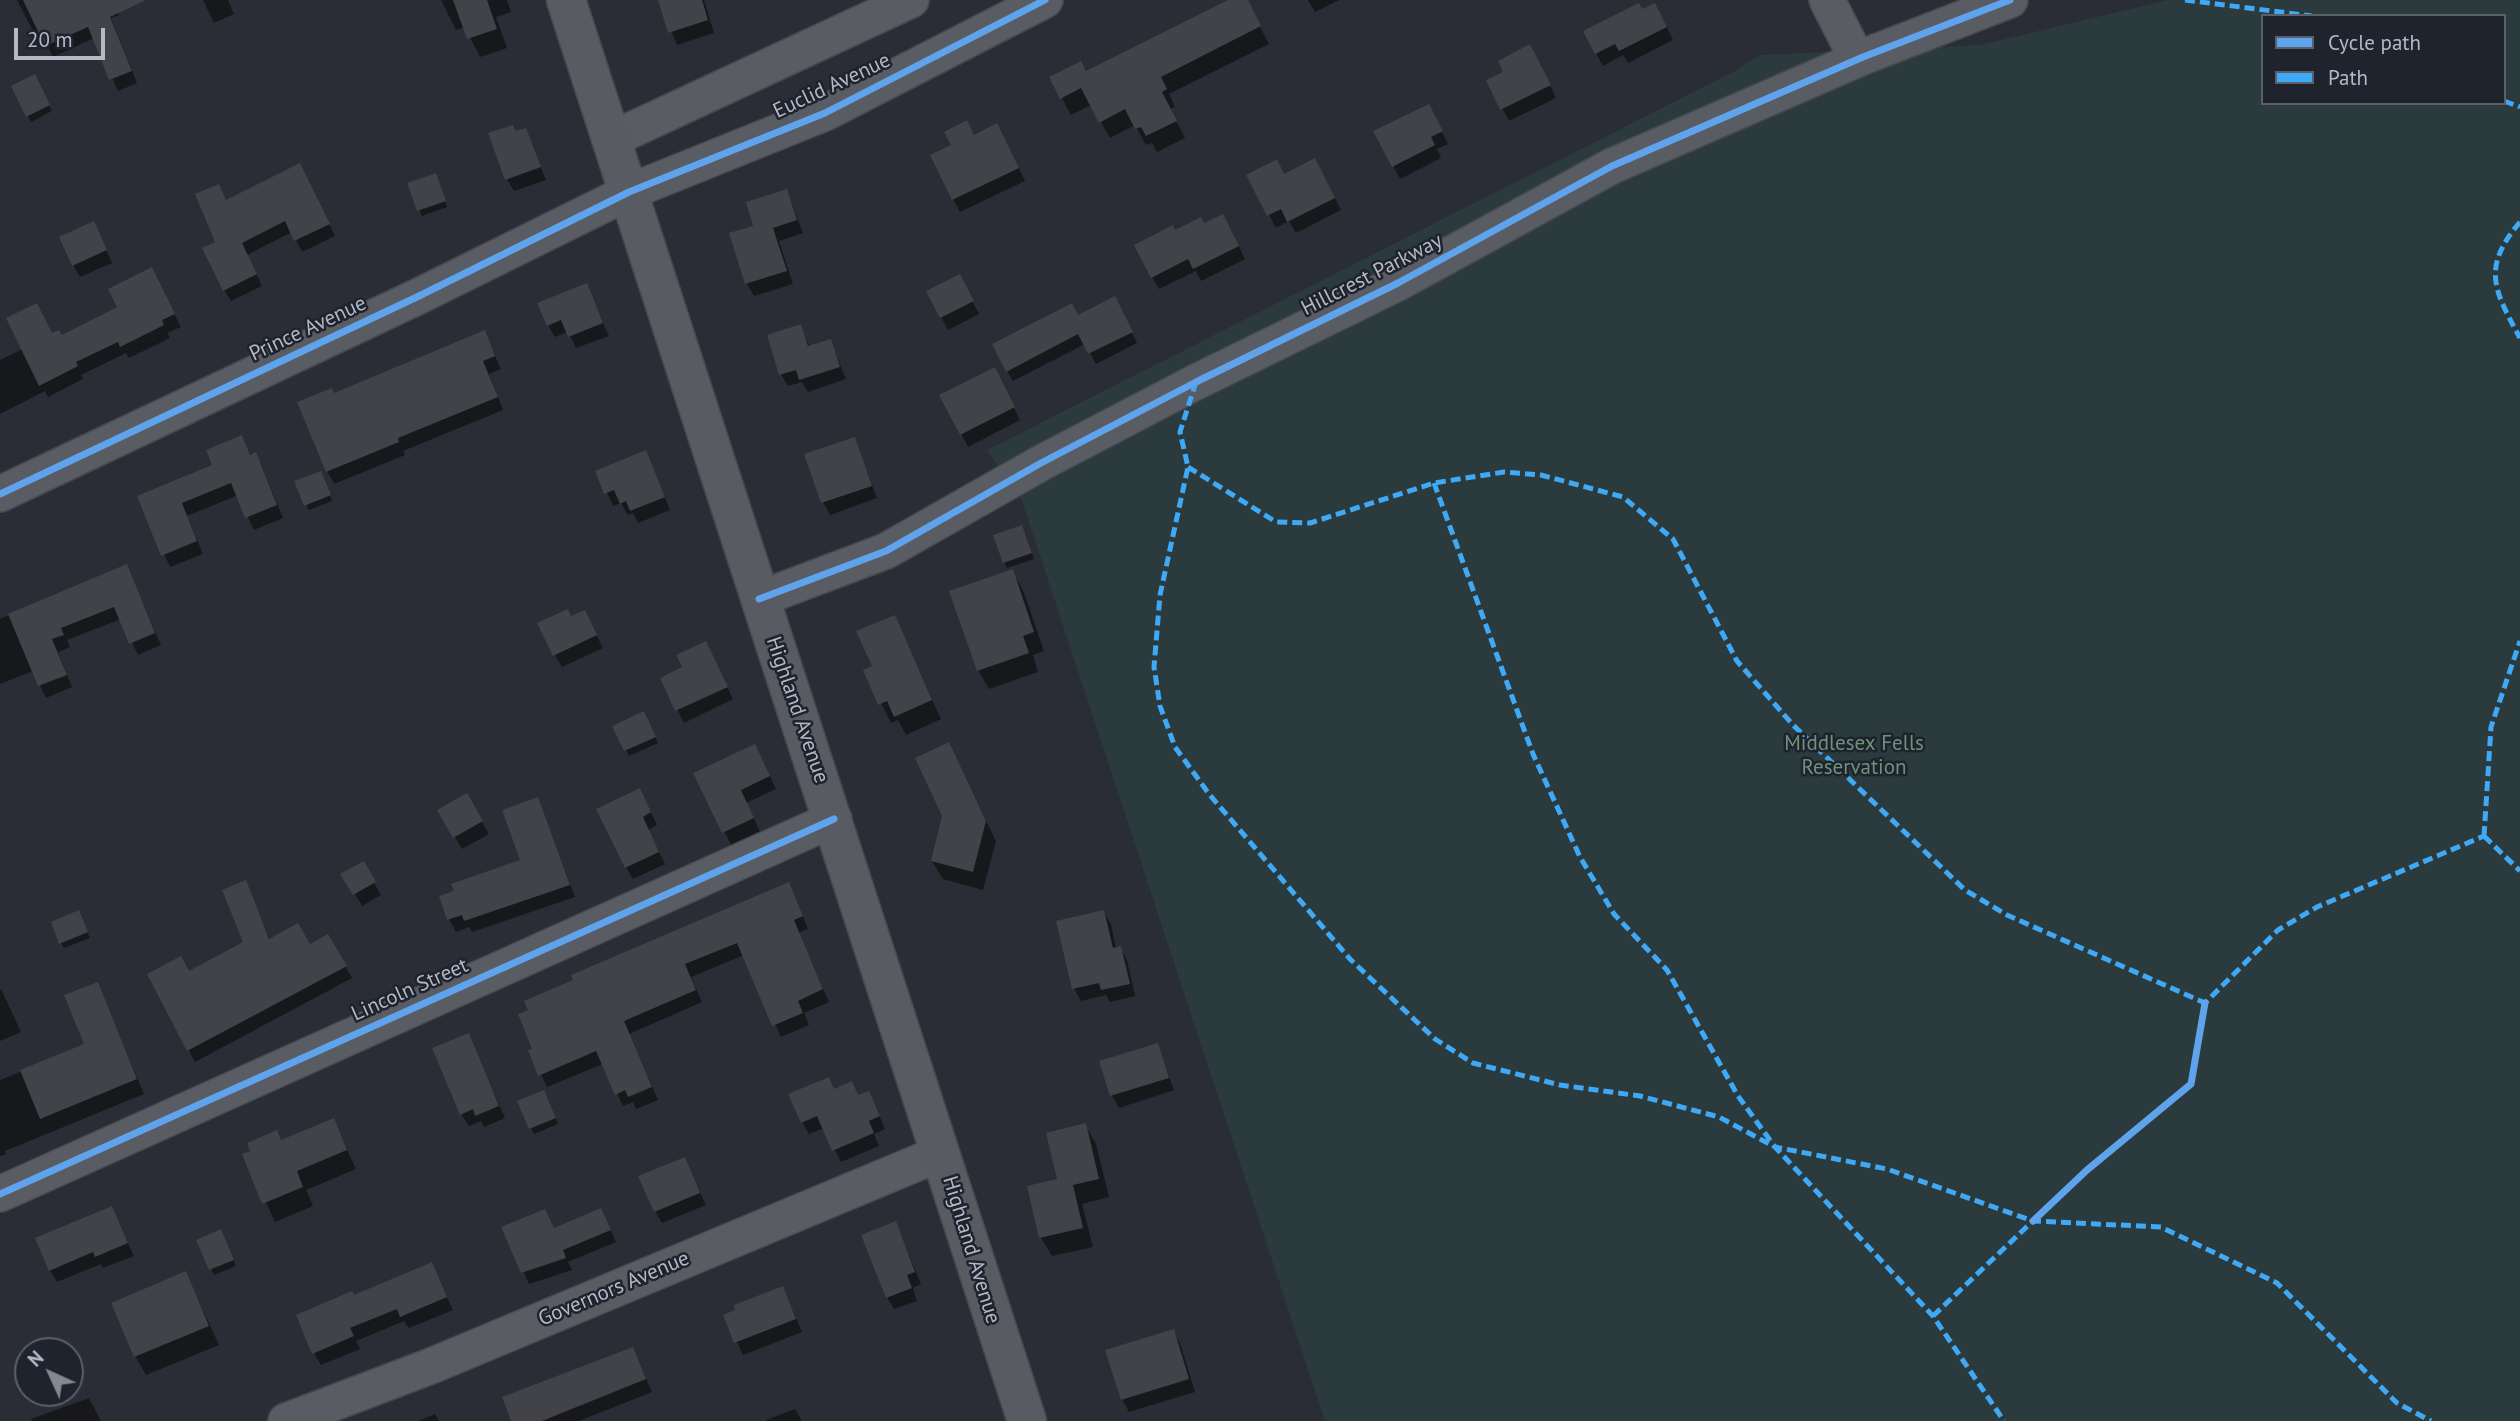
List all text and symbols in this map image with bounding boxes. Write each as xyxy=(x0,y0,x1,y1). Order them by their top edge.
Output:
scale bar xyxy=(18,14,108,58)
legend xyxy=(2261,14,2506,105)
text: 20 m xyxy=(27,26,73,53)
text: Cycle path xyxy=(2328,29,2421,56)
street label: Euclid Avenue xyxy=(769,48,895,124)
text: Path xyxy=(2328,64,2368,91)
street label: Hillcrest Parkway xyxy=(1297,229,1447,321)
street label: Prince Avenue xyxy=(246,291,370,367)
street label: Highland Avenue xyxy=(760,634,834,786)
park label: Middlesex Fells Reservation xyxy=(1784,731,1924,781)
street label: Lincoln Street xyxy=(348,953,472,1027)
street label: Highland Avenue xyxy=(937,1173,1005,1327)
street label: Governors Avenue xyxy=(535,1246,693,1332)
north arrow xyxy=(14,1337,84,1407)
text: N xyxy=(23,1346,48,1371)

